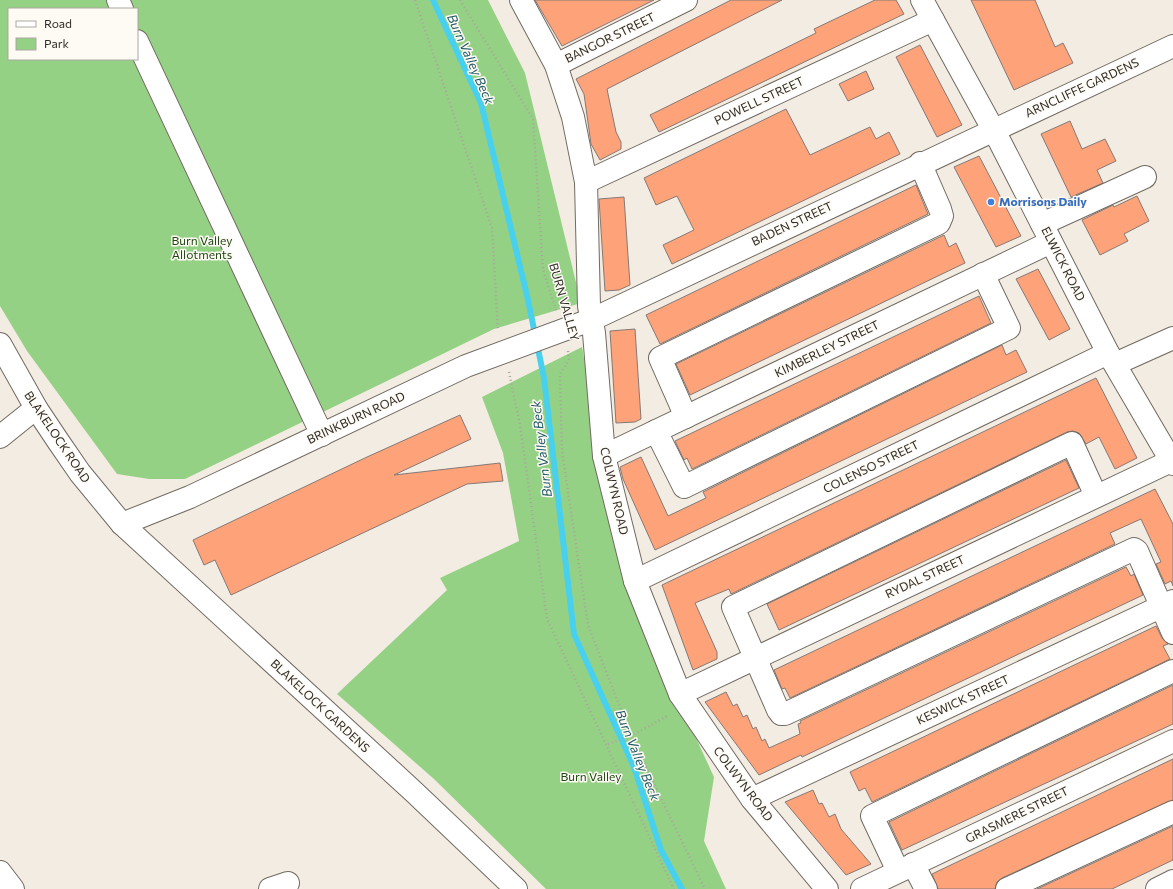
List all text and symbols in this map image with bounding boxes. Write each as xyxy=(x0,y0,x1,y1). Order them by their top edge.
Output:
legend xyxy=(8,8,138,60)
street label: BANGOR STREET xyxy=(562,9,657,65)
water label: Burn Valley Beck xyxy=(444,11,498,107)
text: Road xyxy=(44,16,72,30)
text: Park xyxy=(44,36,70,50)
street label: ARNCLIFFE GARDENS xyxy=(1022,55,1141,120)
street label: POWELL STREET xyxy=(712,73,806,127)
place label: Morrisons Daily xyxy=(999,194,1087,208)
marker: Morrisons Daily xyxy=(986,197,996,207)
street label: BADEN STREET xyxy=(749,198,835,248)
street label: ELWICK ROAD xyxy=(1039,224,1089,303)
park label: Burn Valley Allotments xyxy=(172,233,232,261)
street label: BURN VALLEY xyxy=(547,261,583,342)
street label: KIMBERLEY STREET xyxy=(772,317,881,379)
street label: BLAKELOCK ROAD xyxy=(22,388,94,485)
street label: BRINKBURN ROAD xyxy=(304,388,407,446)
water label: Burn Valley Beck xyxy=(527,399,555,498)
street label: COLENSO STREET xyxy=(820,437,921,495)
street label: COLWYN ROAD xyxy=(598,445,632,536)
street label: RYDAL STREET xyxy=(883,551,967,601)
street label: BLAKELOCK GARDENS xyxy=(268,656,373,755)
street label: KESWICK STREET xyxy=(914,671,1011,727)
water label: Burn Valley Beck xyxy=(612,707,664,804)
street label: COLWYN ROAD xyxy=(711,743,776,824)
park label: Burn Valley xyxy=(561,769,621,783)
street label: GRASMERE STREET xyxy=(963,783,1071,845)

